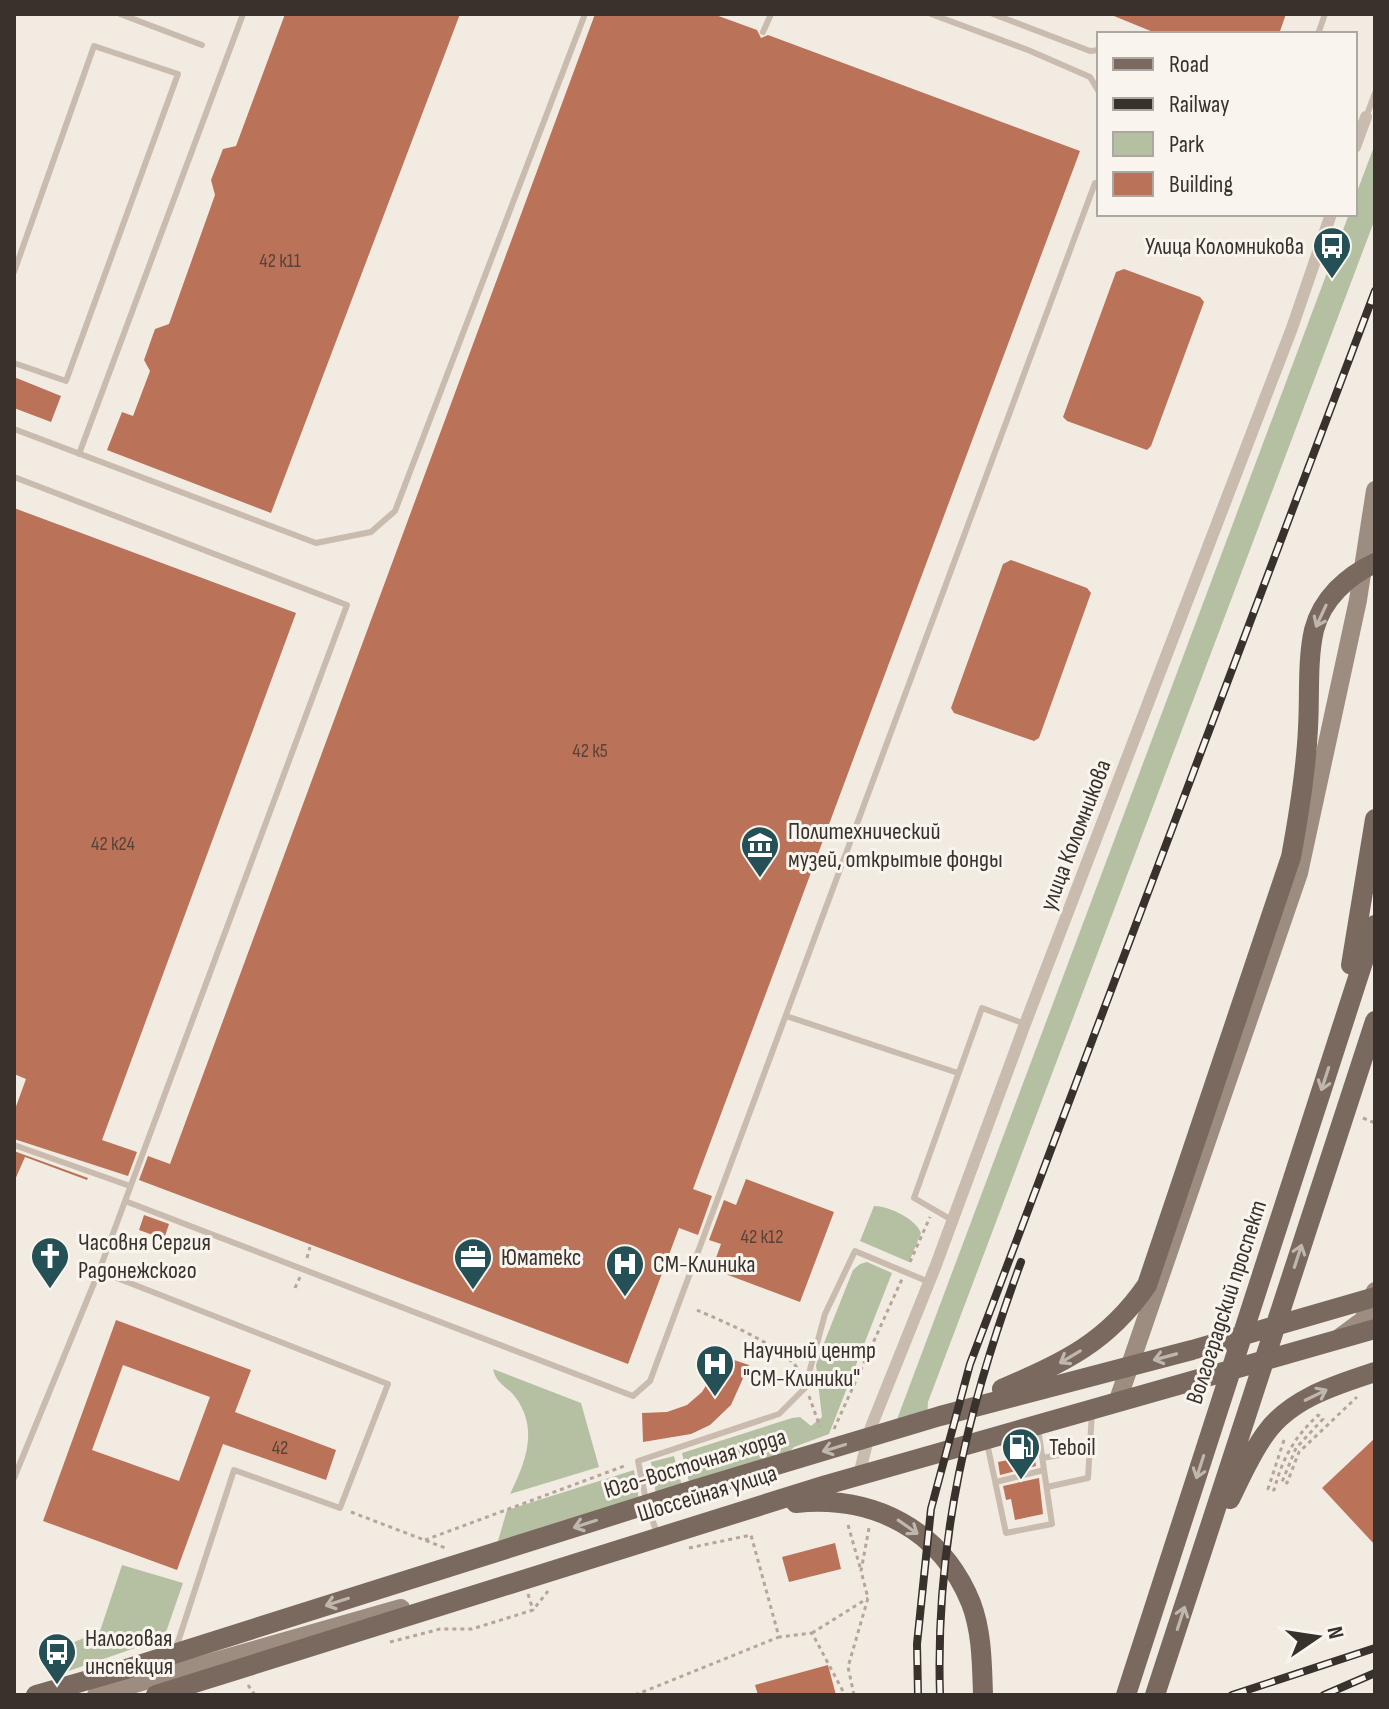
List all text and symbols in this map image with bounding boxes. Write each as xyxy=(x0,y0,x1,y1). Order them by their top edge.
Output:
legend xyxy=(1097,32,1357,216)
text: Road xyxy=(1169,50,1209,79)
text: Railway xyxy=(1169,90,1229,119)
text: Park xyxy=(1169,130,1204,159)
text: Building xyxy=(1169,170,1233,199)
bus stop icon: Улица Коломникова xyxy=(1311,225,1353,280)
place label: Улица Коломникова xyxy=(1145,232,1304,261)
house number: 42 к11 xyxy=(259,249,301,273)
one-way arrow xyxy=(1312,603,1327,628)
house number: 42 к5 xyxy=(572,739,608,763)
street label: улица Коломникова xyxy=(1033,756,1118,915)
place label: Политехнический музей, открытые фонды xyxy=(788,817,1003,874)
museum icon: Политехнический музей, открытые фонды xyxy=(739,824,781,879)
house number: 42 к24 xyxy=(91,832,135,856)
one-way arrow xyxy=(1317,1066,1332,1091)
street label: Волгоградский проспект xyxy=(1180,1197,1273,1408)
house number: 42 к12 xyxy=(741,1225,783,1249)
place label: Часовня Сергия Радонежского xyxy=(78,1228,211,1285)
church icon: Часовня Сергия Радонежского xyxy=(29,1235,71,1290)
office icon: Юматекс xyxy=(452,1236,494,1291)
place label: Юматекс xyxy=(501,1243,581,1272)
hospital icon: СМ-Клиника xyxy=(604,1243,646,1298)
one-way arrow xyxy=(1291,1244,1306,1269)
place label: СМ-Клиника xyxy=(653,1250,755,1279)
place label: Научный центр "СМ-Клиники" xyxy=(743,1336,876,1393)
hospital icon: Научный центр "СМ-Клиники" xyxy=(694,1343,736,1398)
one-way arrow xyxy=(1059,1349,1082,1365)
one-way arrow xyxy=(1153,1350,1179,1365)
one-way arrow xyxy=(1303,1387,1327,1402)
street label: Юго-Восточная хорда xyxy=(601,1422,790,1505)
fuel station icon: Teboil xyxy=(1000,1426,1042,1481)
place label: Teboil xyxy=(1049,1433,1096,1462)
house number: 42 xyxy=(272,1436,288,1460)
one-way arrow xyxy=(821,1441,847,1456)
one-way arrow xyxy=(1192,1455,1207,1480)
street label: Шоссейная улица xyxy=(634,1459,780,1528)
one-way arrow xyxy=(573,1518,598,1532)
one-way arrow xyxy=(897,1519,919,1535)
one-way arrow xyxy=(325,1596,350,1611)
north arrow xyxy=(1277,1597,1357,1677)
one-way arrow xyxy=(1174,1605,1189,1630)
place label: Налоговая инспекция xyxy=(85,1624,173,1681)
text: N xyxy=(1321,1624,1350,1642)
bus stop icon: Налоговая инспекция xyxy=(36,1631,78,1686)

